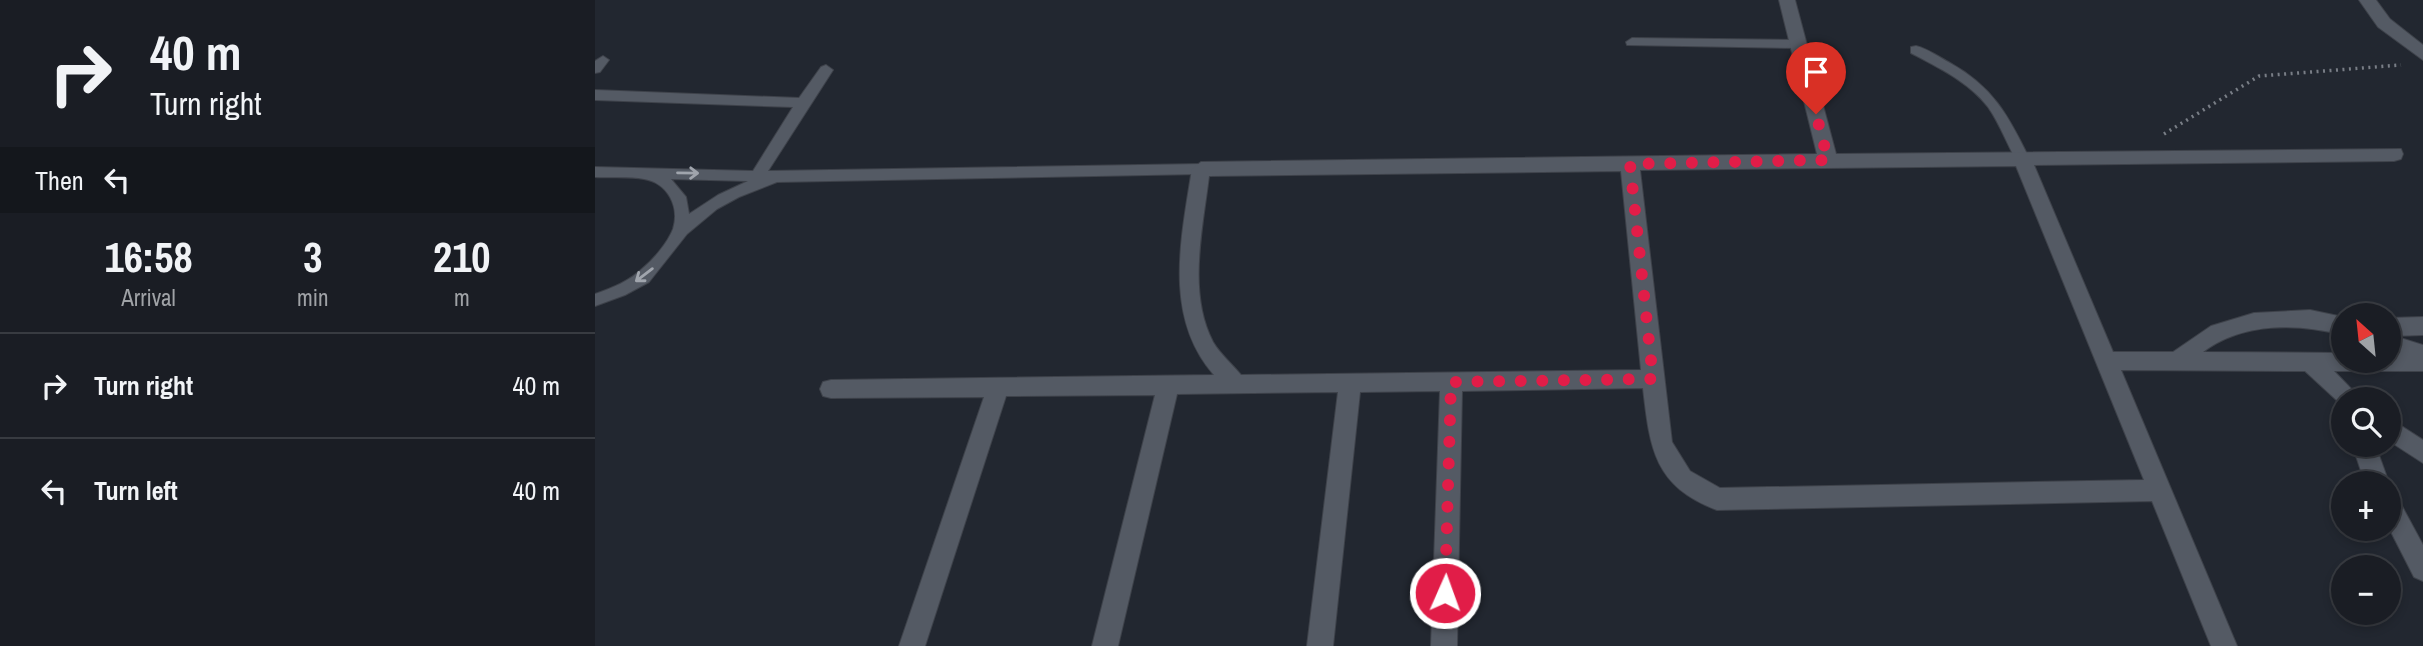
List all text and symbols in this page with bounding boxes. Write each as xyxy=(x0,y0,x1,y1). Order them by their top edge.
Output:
text: 40 m xyxy=(150,19,242,85)
icon: right xyxy=(35,28,126,119)
pin xyxy=(1786,42,1846,114)
icon: arrive xyxy=(1797,53,1835,91)
text: Turn right xyxy=(150,82,262,125)
icon: left xyxy=(98,161,136,199)
text: Then xyxy=(35,163,84,198)
one-way arrow xyxy=(676,167,699,180)
text: 16:58 xyxy=(105,229,193,285)
text: 3 xyxy=(303,229,322,285)
text: 210 xyxy=(433,229,491,285)
one-way arrow xyxy=(635,268,654,282)
text: Arrival xyxy=(121,282,176,313)
text: min xyxy=(297,282,329,313)
text: m xyxy=(454,282,470,313)
north arrow xyxy=(2331,303,2401,373)
map controls xyxy=(2331,303,2401,625)
icon: right xyxy=(35,367,73,405)
text: Turn right xyxy=(94,368,193,403)
text: 40 m xyxy=(513,368,560,403)
button: search xyxy=(2331,387,2401,457)
button: + xyxy=(2331,471,2401,541)
icon: left xyxy=(35,472,73,510)
text: Turn left xyxy=(94,473,178,508)
text: 40 m xyxy=(513,473,560,508)
button: − xyxy=(2331,555,2401,625)
position arrow xyxy=(1408,556,1482,630)

